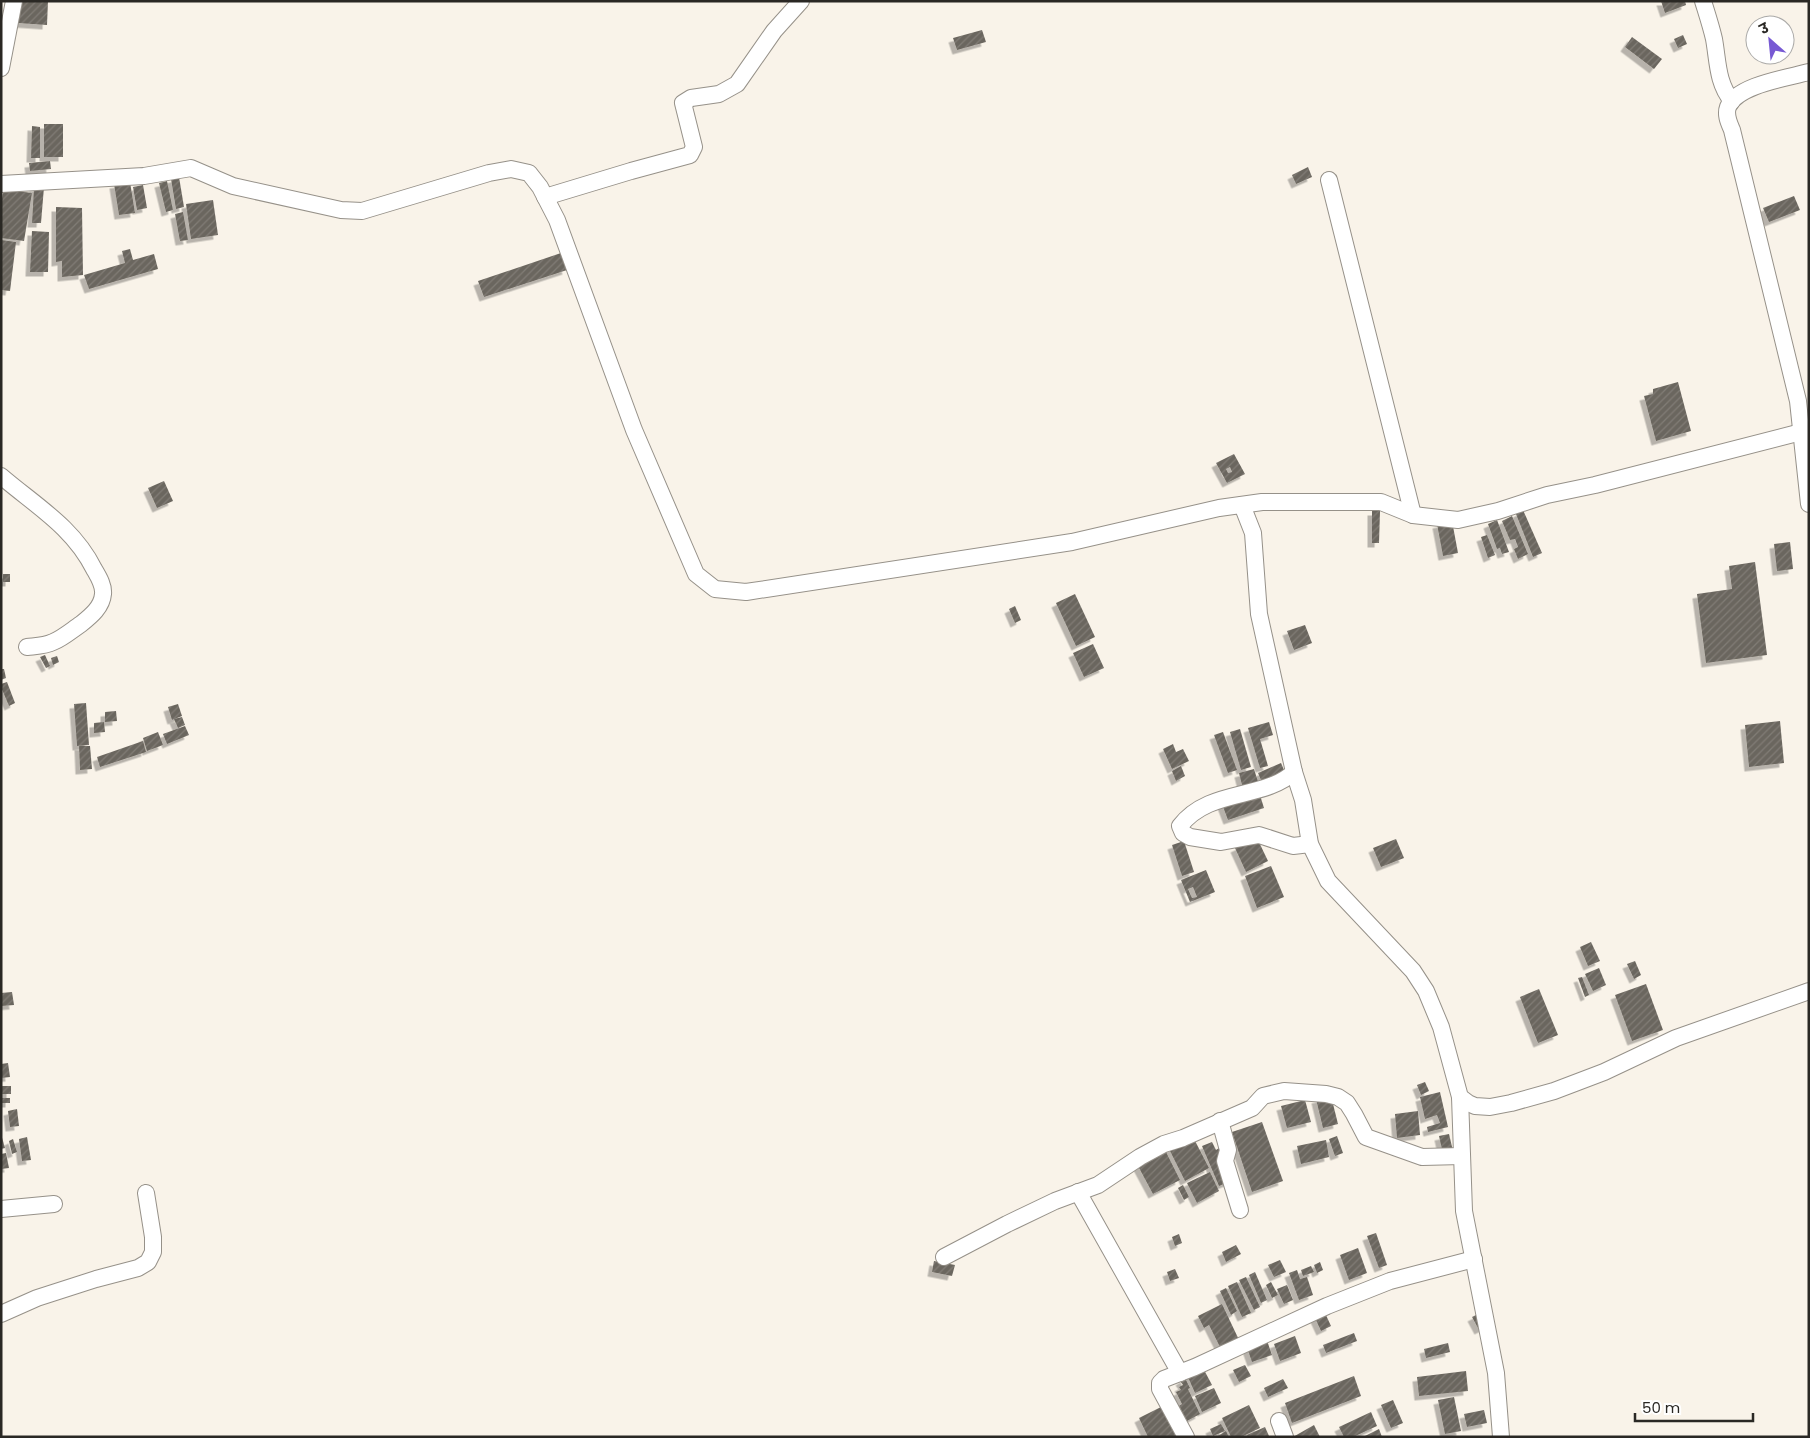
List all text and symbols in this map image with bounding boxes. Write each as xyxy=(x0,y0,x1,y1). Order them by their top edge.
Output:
north arrow xyxy=(1745,15,1795,65)
text: उ xyxy=(1755,17,1773,40)
scale bar xyxy=(1635,1390,1752,1422)
text: 50 m xyxy=(1642,1397,1680,1418)

